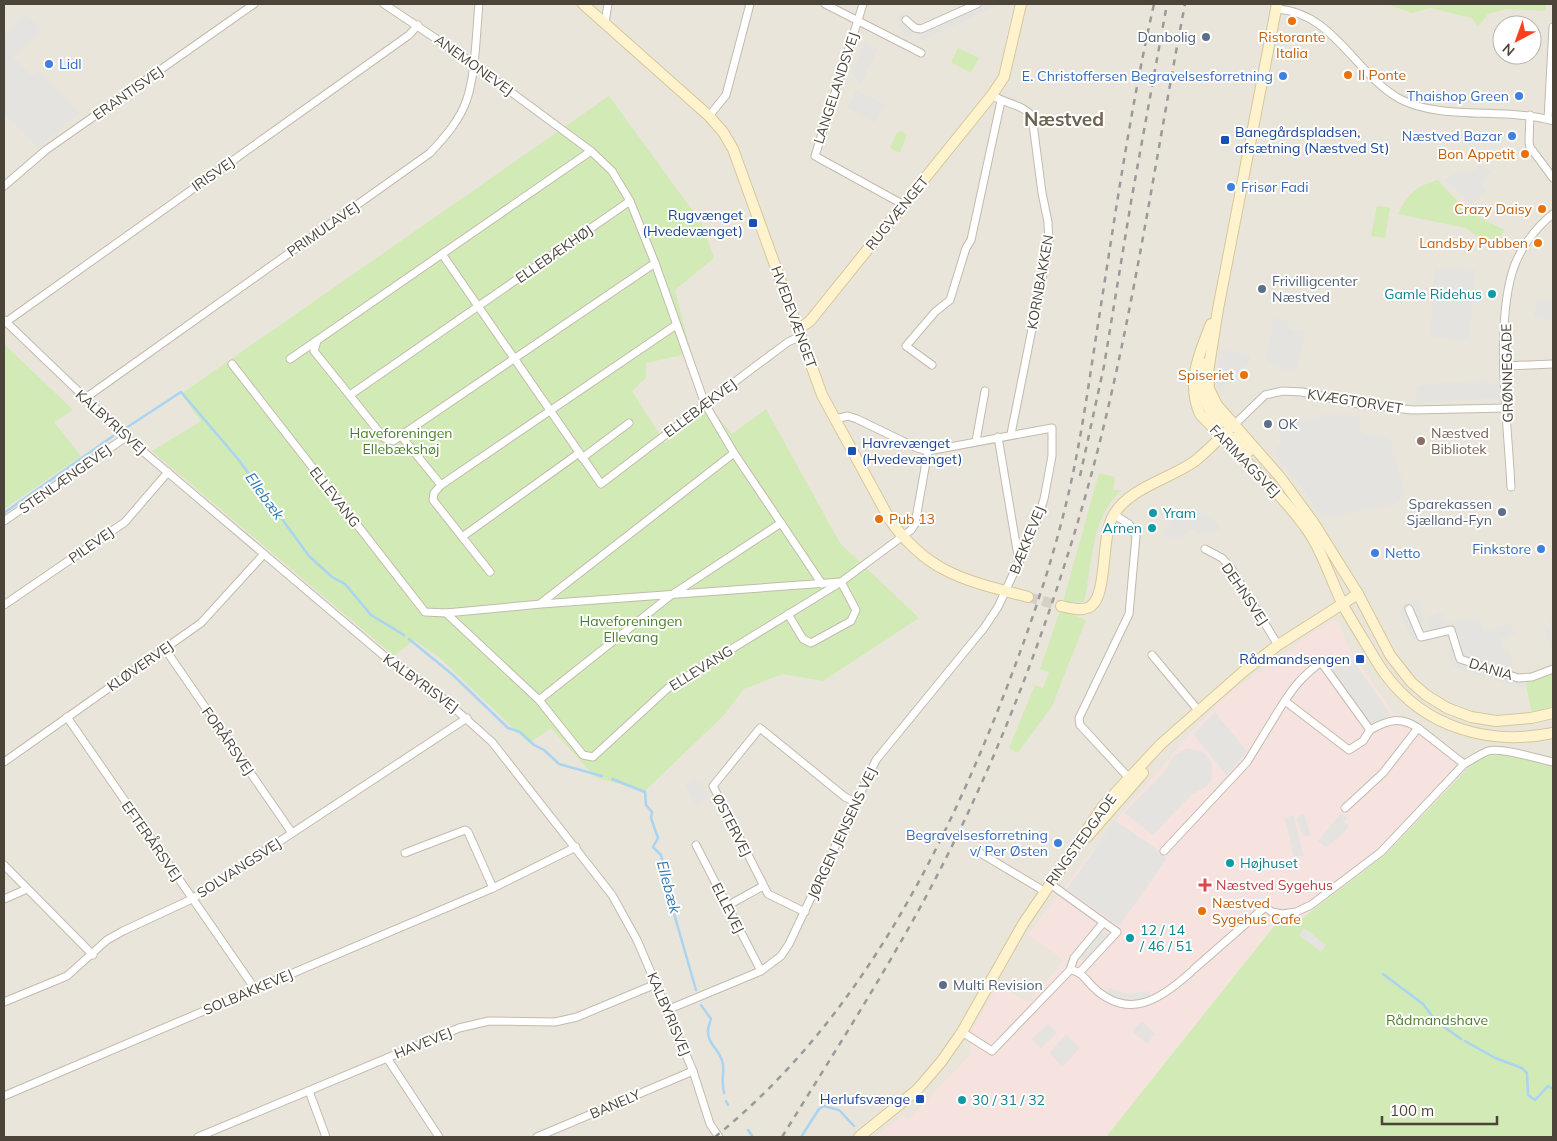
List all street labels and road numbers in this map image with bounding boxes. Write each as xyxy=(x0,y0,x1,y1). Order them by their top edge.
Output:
street label: ANEMONEVEJ xyxy=(431,30,517,100)
street label: LANGELANDSVEJ xyxy=(809,30,863,146)
street label: ERANTISVEJ xyxy=(89,62,167,124)
street label: IRISVEJ xyxy=(188,153,238,195)
street label: RUGVÆNGET xyxy=(862,172,933,254)
street label: PRIMULAVEJ xyxy=(283,197,363,261)
street label: ELLEBÆKHØJ xyxy=(512,221,596,287)
street label: KORNBAKKEN xyxy=(1023,233,1057,331)
street label: HVEDEVÆNGET xyxy=(767,263,821,371)
street label: GRØNNEGADE xyxy=(1497,323,1517,423)
street label: ELLEBÆKVEJ xyxy=(660,375,740,441)
street label: KVÆGTORVET xyxy=(1306,385,1404,418)
street label: KALBYRISVEJ xyxy=(72,386,150,458)
street label: FARIMAGSVEJ xyxy=(1206,421,1284,501)
street label: STENLÆNGEVEJ xyxy=(15,440,115,518)
street label: ELLEVANG xyxy=(306,463,364,531)
street label: BÆKKEVEJ xyxy=(1005,503,1049,577)
street label: PILEVEJ xyxy=(65,523,117,567)
street label: DEHNSVEJ xyxy=(1218,559,1272,629)
street label: KLØVERVEJ xyxy=(103,637,177,695)
street label: ELLEVANG xyxy=(666,641,736,695)
street label: KALBYRISVEJ xyxy=(380,650,462,716)
street label: DANIA xyxy=(1467,654,1516,684)
street label: FORÅRSVEJ xyxy=(198,703,258,779)
street label: JØRGEN JENSENS VEJ xyxy=(804,764,880,902)
street label: ØSTERVEJ xyxy=(708,791,756,859)
street label: RINGSTEDGADE xyxy=(1042,791,1120,889)
street label: EFTERÅRSVEJ xyxy=(118,798,186,884)
street label: SOLVANGSVEJ xyxy=(193,834,285,902)
street label: ELLEVEJ xyxy=(708,880,748,936)
street label: SOLBAKKEVEJ xyxy=(201,965,295,1019)
street label: KALBYRISVEJ xyxy=(643,970,695,1058)
street label: HAVEVEJ xyxy=(391,1023,455,1063)
street label: BANELY xyxy=(587,1085,643,1123)

